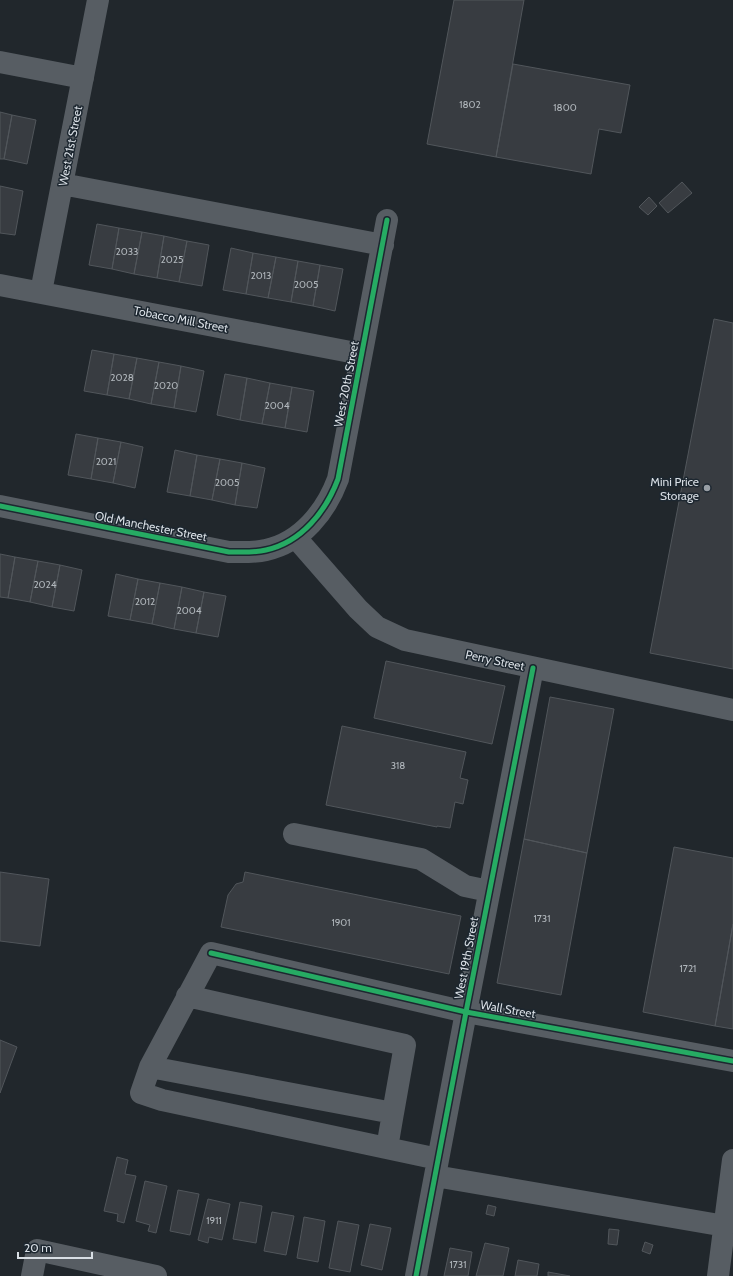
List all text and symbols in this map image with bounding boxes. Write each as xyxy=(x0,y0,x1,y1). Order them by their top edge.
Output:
house number: 1802 xyxy=(459,98,481,111)
house number: 1800 xyxy=(553,101,577,114)
street label: West 21st Street xyxy=(55,105,85,187)
house number: 2033 xyxy=(115,245,139,258)
house number: 2025 xyxy=(161,253,183,266)
house number: 2013 xyxy=(251,269,271,282)
house number: 2005 xyxy=(294,278,318,291)
street label: Tobacco Mill Street xyxy=(133,302,229,336)
street label: West 20th Street xyxy=(330,340,362,428)
house number: 2028 xyxy=(110,371,134,384)
house number: 2020 xyxy=(154,379,178,392)
house number: 2004 xyxy=(265,399,290,412)
house number: 2021 xyxy=(96,455,116,468)
place label: Mini Price Storage xyxy=(650,474,699,503)
house number: 2005 xyxy=(215,476,239,489)
marker: Mini Price Storage xyxy=(702,483,712,493)
street label: Old Manchester Street xyxy=(94,508,208,544)
house number: 2024 xyxy=(33,578,57,591)
house number: 2012 xyxy=(135,595,155,608)
house number: 2004 xyxy=(177,604,202,617)
street label: Perry Street xyxy=(464,646,526,674)
house number: 318 xyxy=(391,759,405,772)
house number: 1731 xyxy=(534,912,550,925)
house number: 1901 xyxy=(331,916,351,929)
street label: West 19th Street xyxy=(451,916,481,1000)
house number: 1721 xyxy=(680,962,696,975)
street label: Wall Street xyxy=(479,997,537,1021)
house number: 1911 xyxy=(206,1214,222,1227)
scale bar xyxy=(18,1234,92,1260)
text: 20 m xyxy=(24,1240,52,1255)
house number: 1731 xyxy=(450,1258,466,1271)

